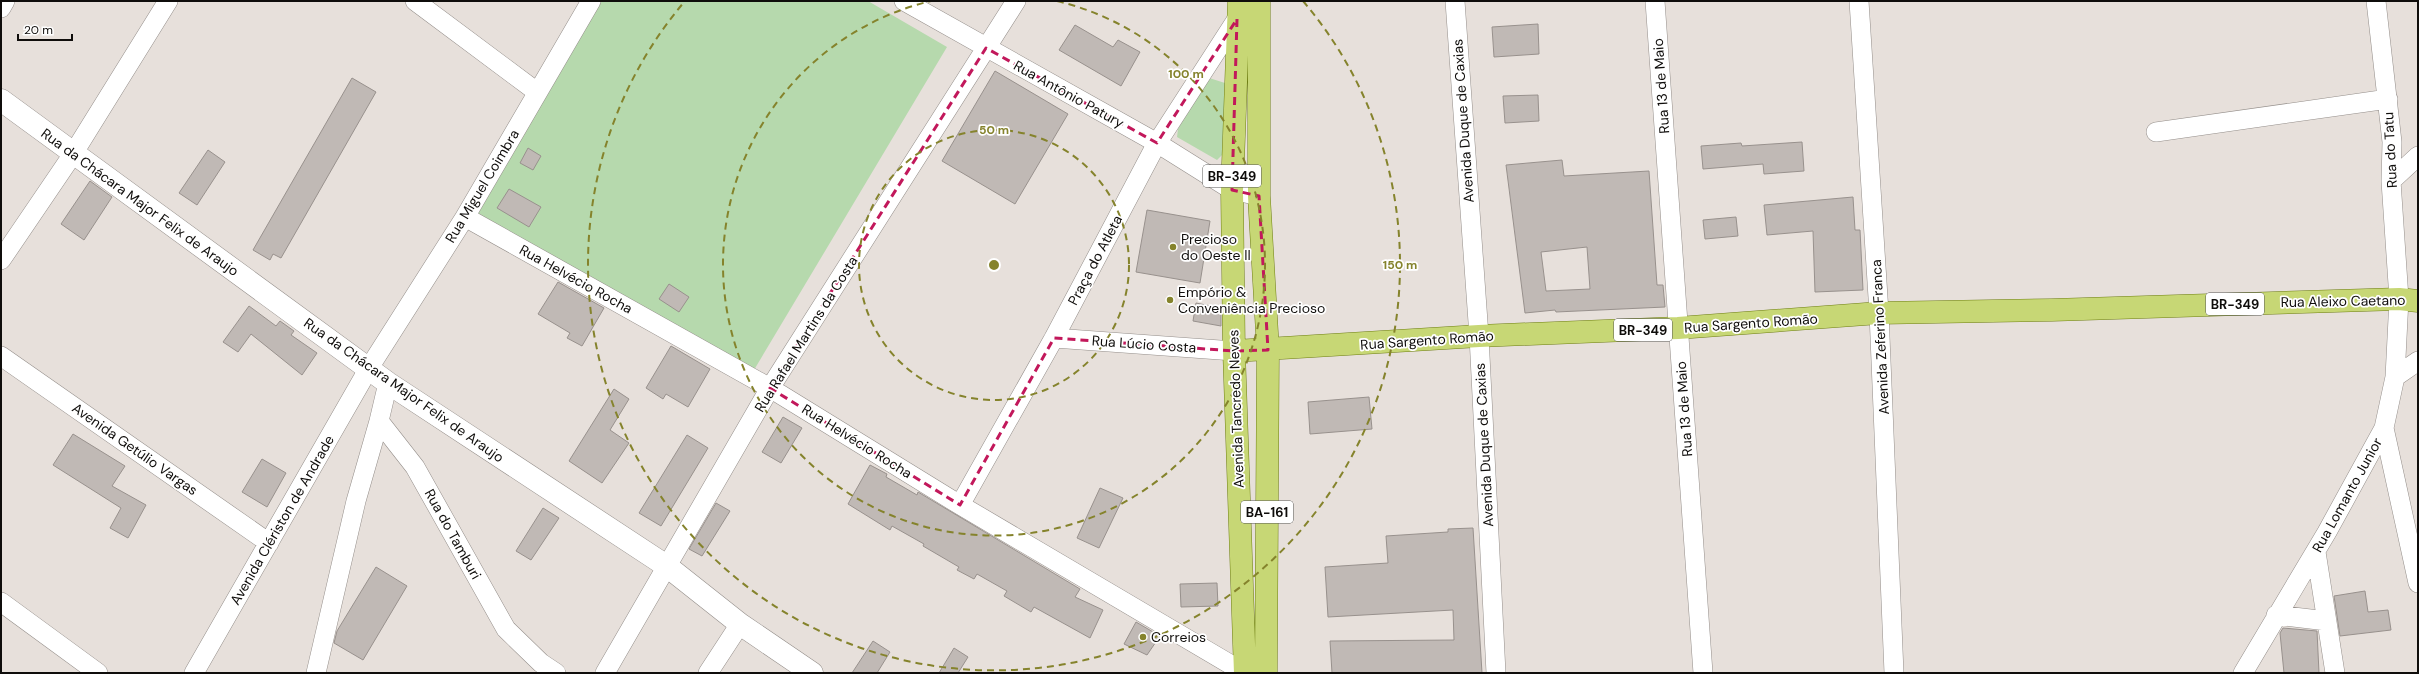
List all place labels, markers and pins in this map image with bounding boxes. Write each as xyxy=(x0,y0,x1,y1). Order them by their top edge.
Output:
place label: Precioso do Oeste II xyxy=(1181,230,1251,264)
marker: Precioso do Oeste II xyxy=(1168,242,1178,252)
centre of rings xyxy=(987,258,1001,272)
place label: Empório & Conveniência Precioso xyxy=(1178,283,1325,317)
marker: Empório & Conveniência Precioso xyxy=(1165,295,1175,305)
place label: Correios xyxy=(1151,628,1206,646)
marker: Correios xyxy=(1138,632,1148,642)

